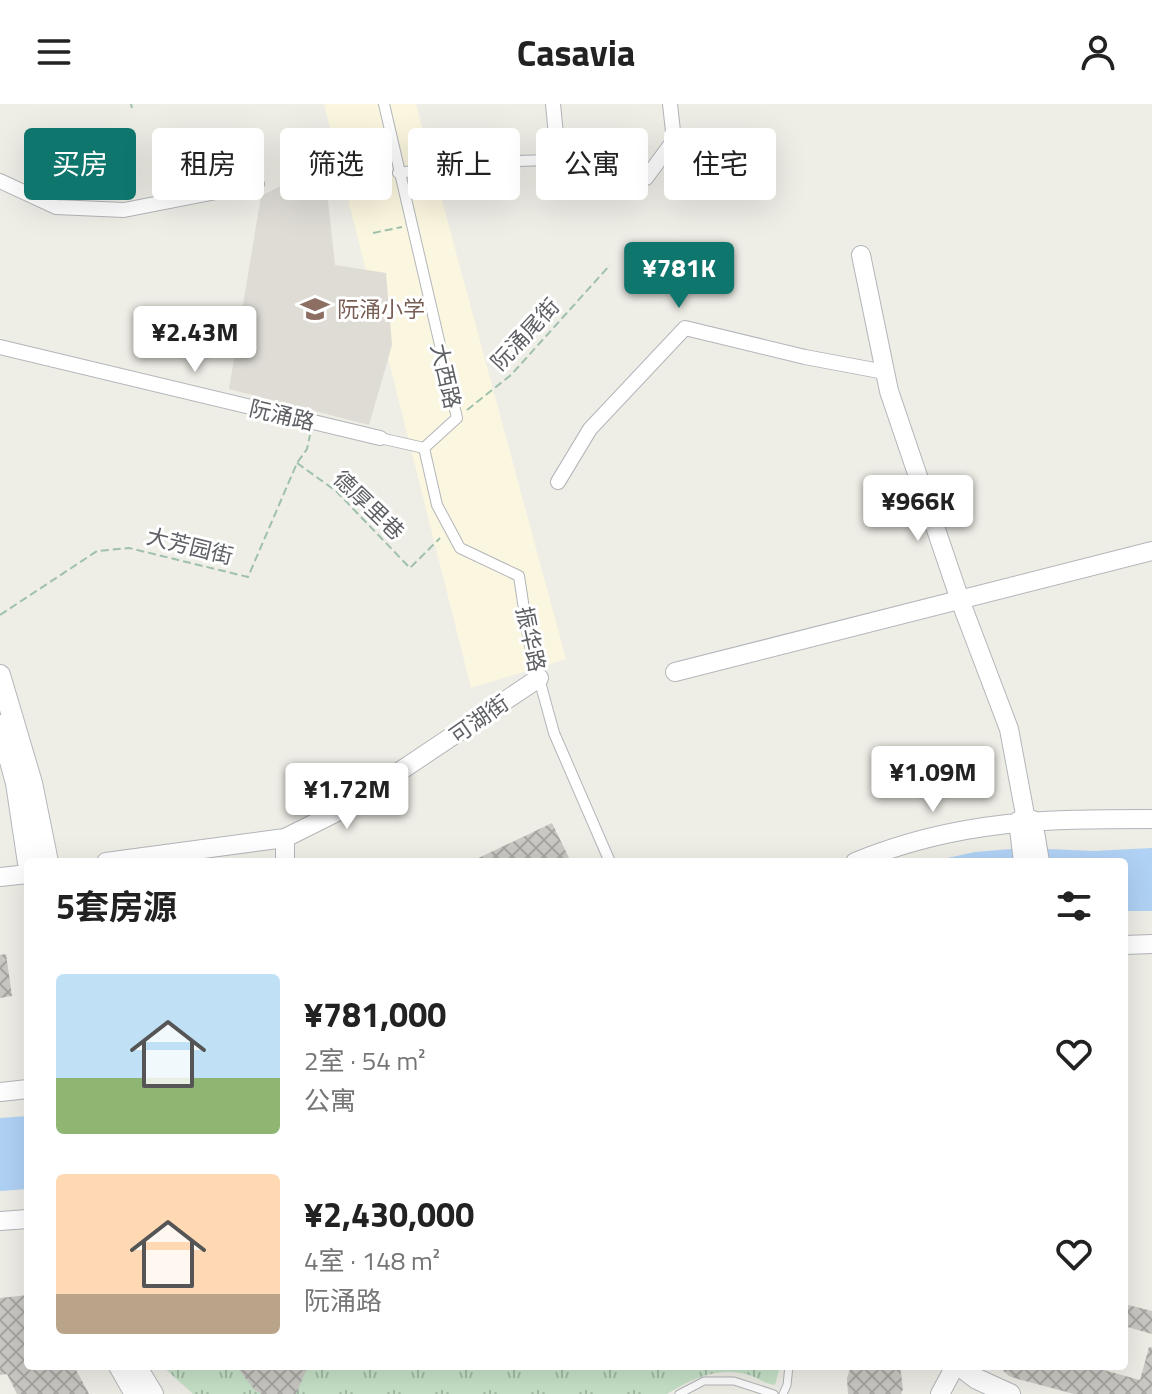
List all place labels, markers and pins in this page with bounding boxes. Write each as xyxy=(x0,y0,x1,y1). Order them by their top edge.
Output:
pin: ¥781K xyxy=(623,242,735,310)
place label: 阮涌小学 xyxy=(337,292,425,326)
school or university icon: 阮涌小学 xyxy=(300,294,330,324)
pin: ¥2.43M xyxy=(130,306,260,374)
pin: ¥966K xyxy=(862,475,974,543)
pin: ¥1.09M xyxy=(868,746,998,814)
pin: ¥1.72M xyxy=(282,763,412,831)

